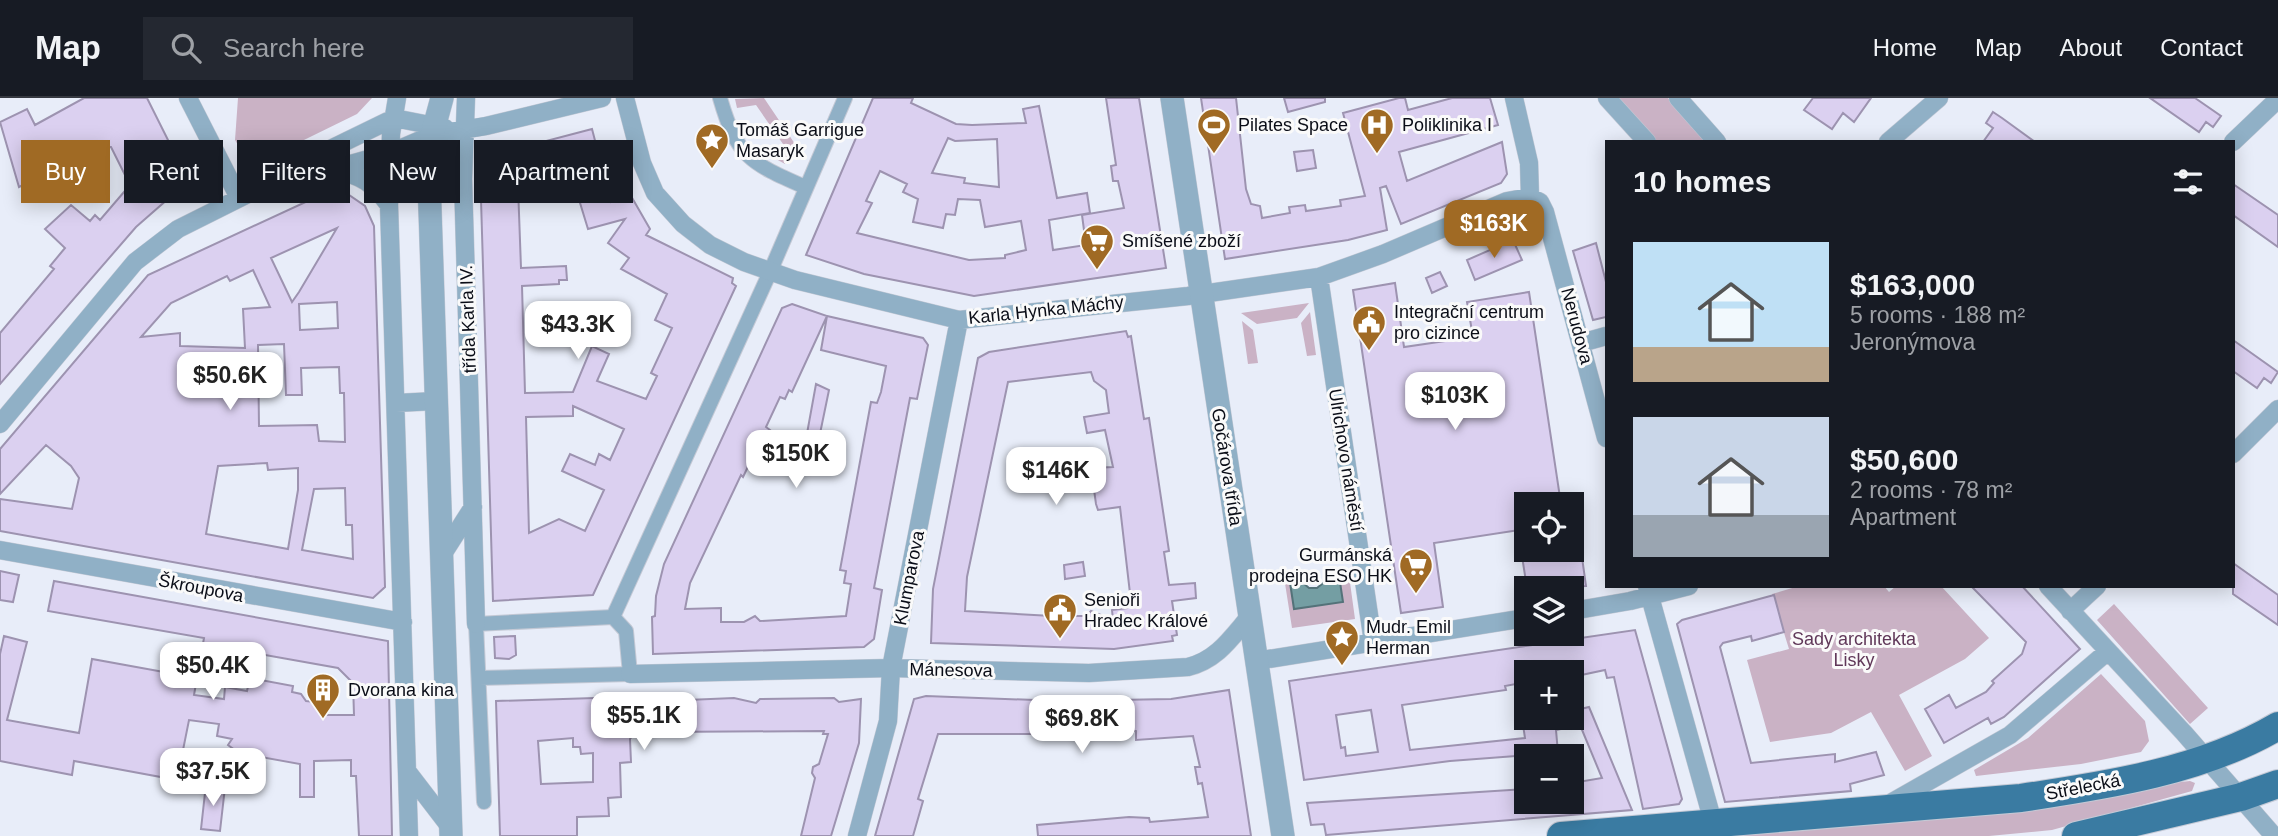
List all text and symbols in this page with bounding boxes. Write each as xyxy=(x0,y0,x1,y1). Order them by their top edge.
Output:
search box xyxy=(143,17,633,80)
text: Map xyxy=(35,29,101,66)
icon: search xyxy=(167,29,205,67)
text: Search here xyxy=(223,33,365,63)
text: Home xyxy=(1873,34,1937,61)
text: Map xyxy=(1975,34,2022,61)
text: About xyxy=(2060,34,2122,61)
text: Contact xyxy=(2160,34,2243,61)
sports icon: Pilates Space xyxy=(1195,106,1233,155)
hospital icon: Poliklinika I xyxy=(1358,106,1396,155)
place label: Pilates Space xyxy=(1238,115,1348,135)
place label: Poliklinika I xyxy=(1402,115,1492,135)
place label: Tomáš Garrigue Masaryk xyxy=(736,120,864,161)
place icon: Tomáš Garrigue Masaryk xyxy=(693,121,731,170)
chip: Buy xyxy=(21,140,110,203)
chip: Rent xyxy=(124,140,223,203)
chip: Filters xyxy=(237,140,350,203)
chip: New xyxy=(364,140,460,203)
chip: Apartment xyxy=(474,140,633,203)
icon: filters xyxy=(2169,163,2207,201)
text: 10 homes xyxy=(1633,165,1771,198)
pin: $163K xyxy=(1445,200,1543,260)
text: $163K xyxy=(1460,210,1528,236)
supermarket icon: Smíšené zboží xyxy=(1078,222,1116,271)
place label: Smíšené zboží xyxy=(1122,231,1241,251)
street label: třída Karla IV. xyxy=(456,264,480,374)
text: $163,000 xyxy=(1850,268,1975,301)
icon: home xyxy=(1689,270,1773,354)
street label: Nerudova xyxy=(1557,286,1597,367)
street label: Karla Hynka Máchy xyxy=(967,292,1125,328)
pin: $43.3K xyxy=(521,302,635,361)
place label: Integrační centrum pro cizince xyxy=(1394,302,1544,343)
text: 5 rooms · 188 m² xyxy=(1850,302,2025,328)
public building icon: Integrační centrum pro cizince xyxy=(1350,303,1388,352)
text: $43.3K xyxy=(541,311,615,337)
text: Jeronýmova xyxy=(1850,329,1975,355)
pin: $50.6K xyxy=(173,352,287,412)
text: $50.6K xyxy=(193,362,267,388)
pin: $103K xyxy=(1406,372,1504,432)
text: $103K xyxy=(1421,382,1489,408)
street label: Ulrichovo náměstí xyxy=(1325,387,1367,533)
street label: Gočárova třída xyxy=(1208,407,1246,528)
pin: $150K xyxy=(747,430,845,490)
text: $150K xyxy=(762,440,830,466)
text: $50,600 xyxy=(1850,443,1958,476)
icon: home xyxy=(1689,445,1773,529)
pin: $146K xyxy=(1007,448,1105,507)
text: $146K xyxy=(1022,457,1090,483)
text: 2 rooms · 78 m² xyxy=(1850,477,2012,503)
map controls xyxy=(1514,492,1584,814)
button: locate xyxy=(1514,492,1584,562)
text: Apartment xyxy=(1850,504,1956,530)
street label: Klumparova xyxy=(890,528,928,627)
place label: Gurmánská prodejna ESO HK xyxy=(1249,545,1393,586)
supermarket icon: Gurmánská prodejna ESO HK xyxy=(1397,546,1435,595)
street label: Škroupova xyxy=(157,569,246,606)
button: layers xyxy=(1514,576,1584,646)
place label: Senioři Hradec Králové xyxy=(1084,590,1208,631)
public building icon: Senioři Hradec Králové xyxy=(1041,591,1079,640)
place label: Mudr. Emil Herman xyxy=(1366,617,1451,658)
place icon: Mudr. Emil Herman xyxy=(1323,618,1361,667)
park label: Sady architekta Lisky xyxy=(1792,629,1917,670)
pin: $50.4K xyxy=(156,642,270,702)
text: $50.4K xyxy=(176,652,250,678)
street label: Mánesova xyxy=(909,659,994,681)
button: + xyxy=(1514,660,1584,730)
building icon: Dvorana kina xyxy=(304,671,342,720)
place label: Dvorana kina xyxy=(348,680,455,700)
pin: $55.1K xyxy=(587,692,701,752)
pin: $69.8K xyxy=(1025,696,1139,755)
text: $55.1K xyxy=(607,702,681,728)
text: $69.8K xyxy=(1045,705,1119,731)
button: − xyxy=(1514,744,1584,814)
pin: $37.5K xyxy=(156,748,270,808)
text: $37.5K xyxy=(176,758,250,784)
street label: Střelecká xyxy=(2044,770,2123,804)

